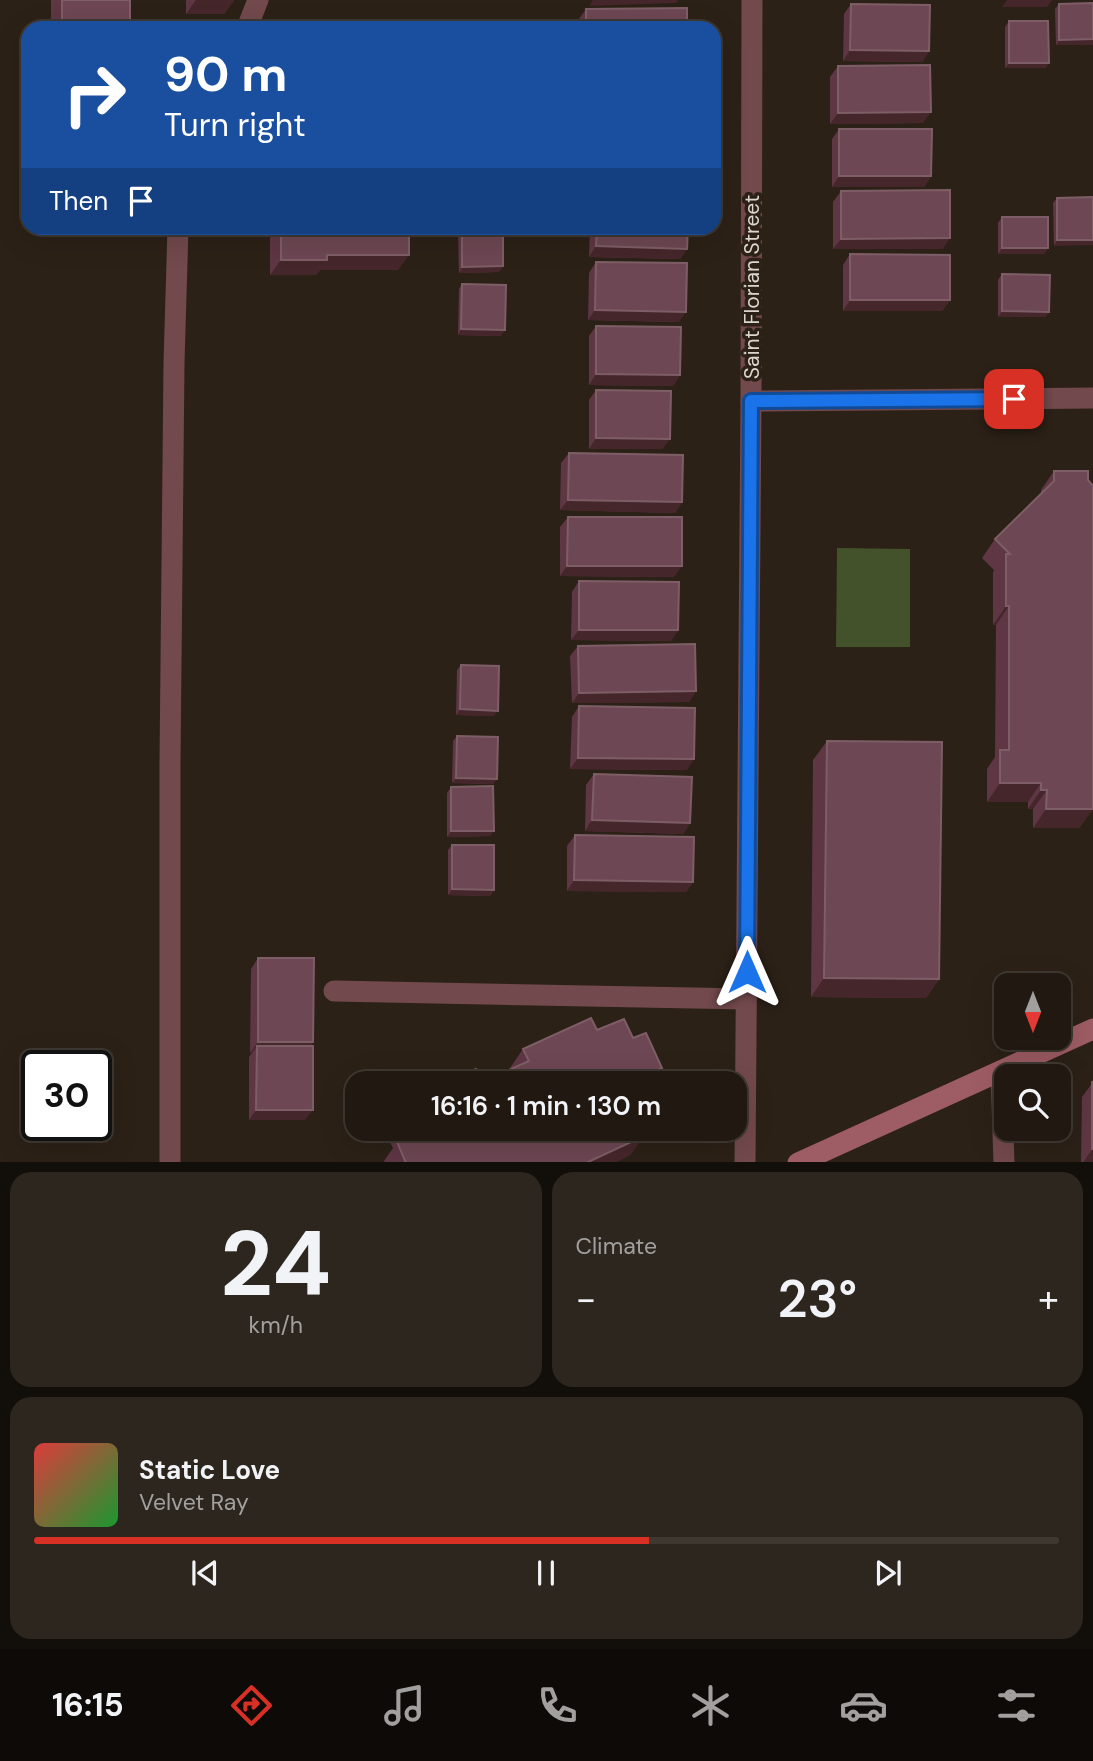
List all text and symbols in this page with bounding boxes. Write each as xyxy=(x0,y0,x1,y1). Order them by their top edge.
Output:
text: 90 m xyxy=(164,42,287,106)
icon: right xyxy=(49,49,140,140)
text: Turn right xyxy=(164,104,306,146)
icon: arrive xyxy=(122,182,160,220)
text: Then xyxy=(49,184,108,218)
street label: Saint Florian Street xyxy=(738,195,766,379)
pin xyxy=(984,369,1044,429)
icon: arrive xyxy=(995,380,1033,418)
position arrow xyxy=(710,935,784,1009)
north arrow xyxy=(994,973,1071,1050)
map controls xyxy=(994,973,1071,1141)
speed limit sign: 30 xyxy=(21,1050,112,1141)
button: search xyxy=(994,1064,1071,1141)
text: 16:16 · 1 min · 130 m xyxy=(431,1089,661,1123)
text: 24 xyxy=(220,1205,331,1323)
text: Climate xyxy=(576,1231,657,1261)
text: 23° xyxy=(777,1265,857,1333)
text: − xyxy=(576,1274,596,1324)
text: + xyxy=(1038,1274,1059,1324)
text: km/h xyxy=(249,1310,303,1340)
text: Static Love xyxy=(139,1453,280,1487)
text: Velvet Ray xyxy=(139,1487,249,1517)
icon: previous xyxy=(186,1554,224,1592)
icon: pause xyxy=(527,1554,565,1592)
icon: next xyxy=(869,1554,907,1592)
icon: directions xyxy=(227,1681,276,1730)
icon: music xyxy=(380,1681,429,1730)
icon: phone xyxy=(533,1681,582,1730)
icon: climate xyxy=(686,1681,735,1730)
icon: car xyxy=(839,1681,888,1730)
icon: filters xyxy=(992,1681,1041,1730)
text: 16:15 xyxy=(52,1684,124,1726)

